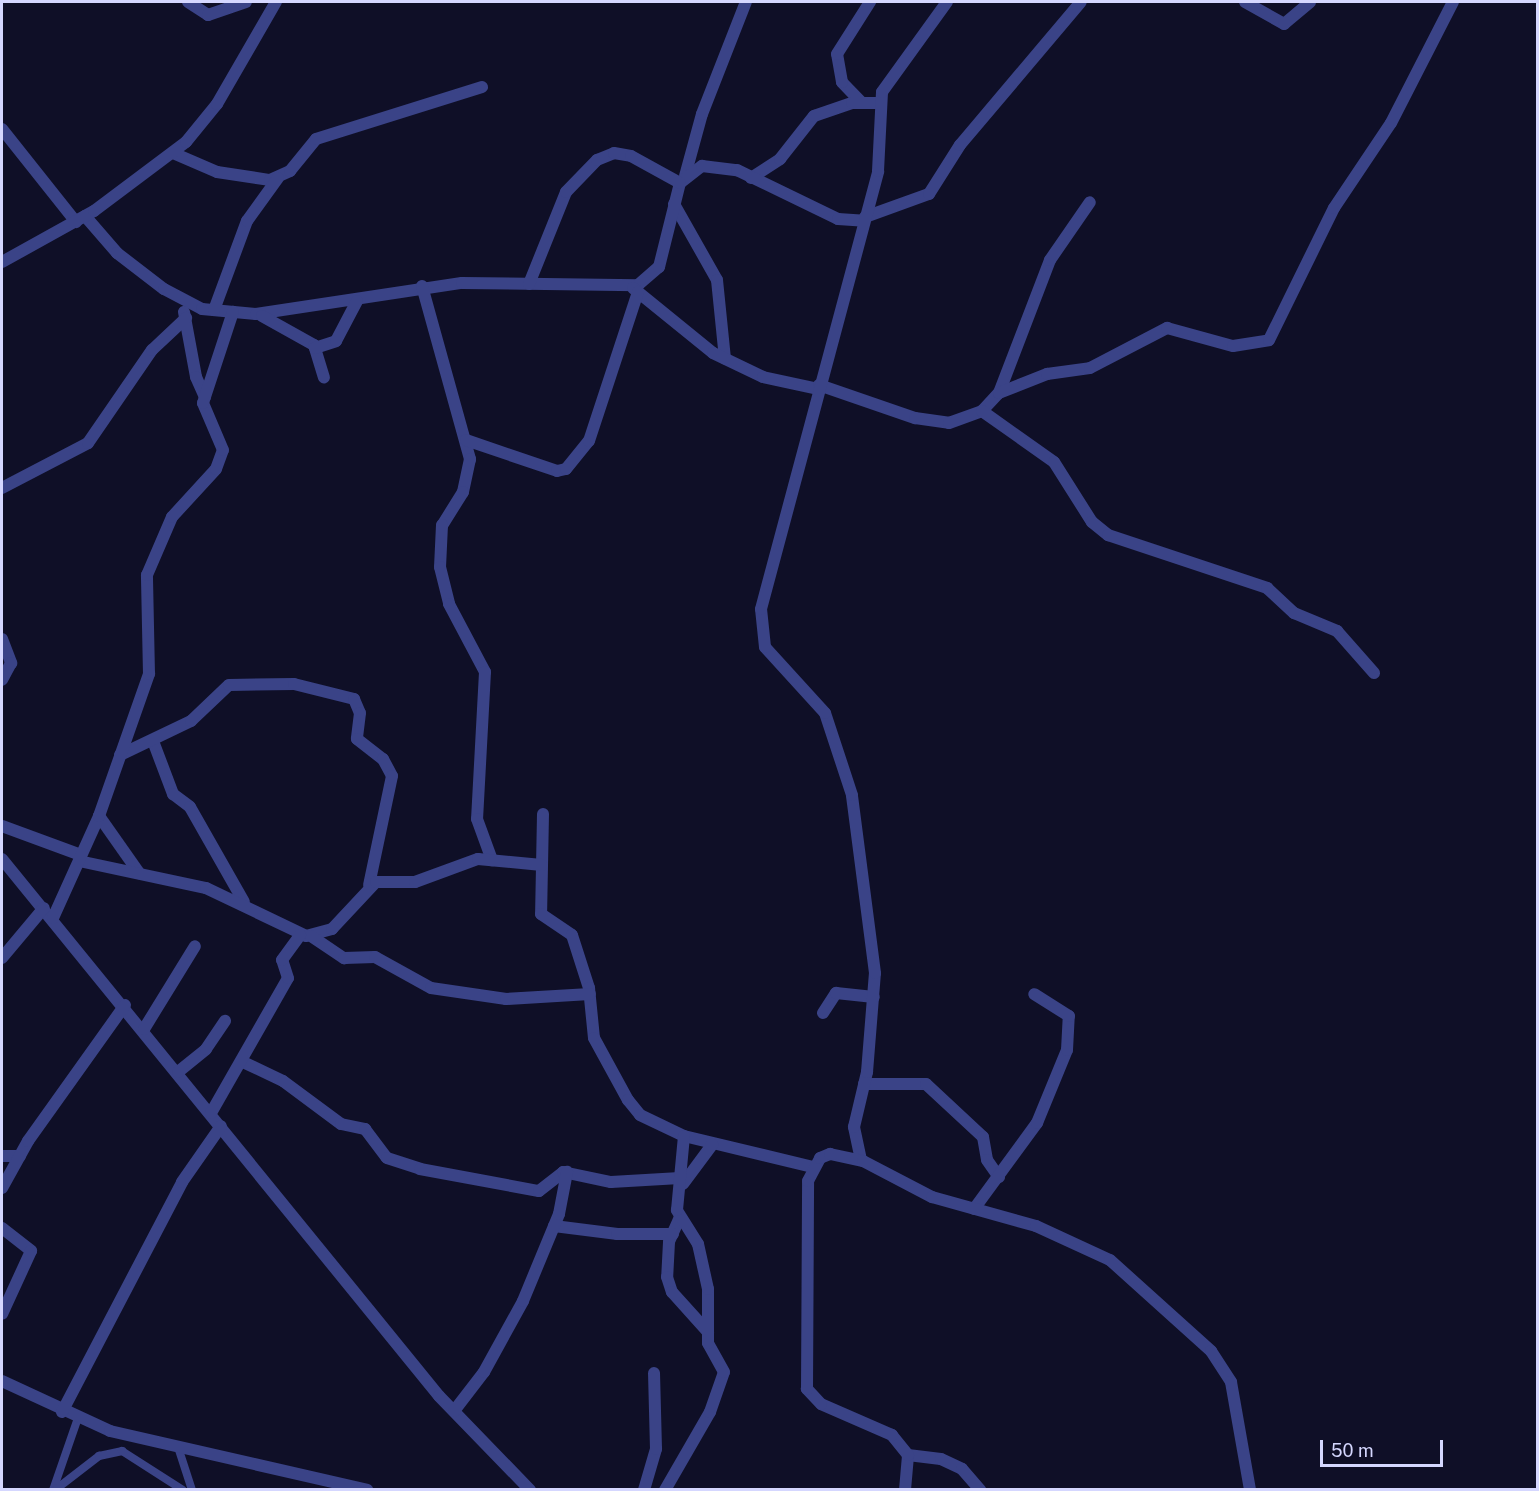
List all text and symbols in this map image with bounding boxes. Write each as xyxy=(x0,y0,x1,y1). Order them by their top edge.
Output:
scale bar xyxy=(1323,1428,1446,1466)
text: 50 m xyxy=(1331,1440,1374,1461)

